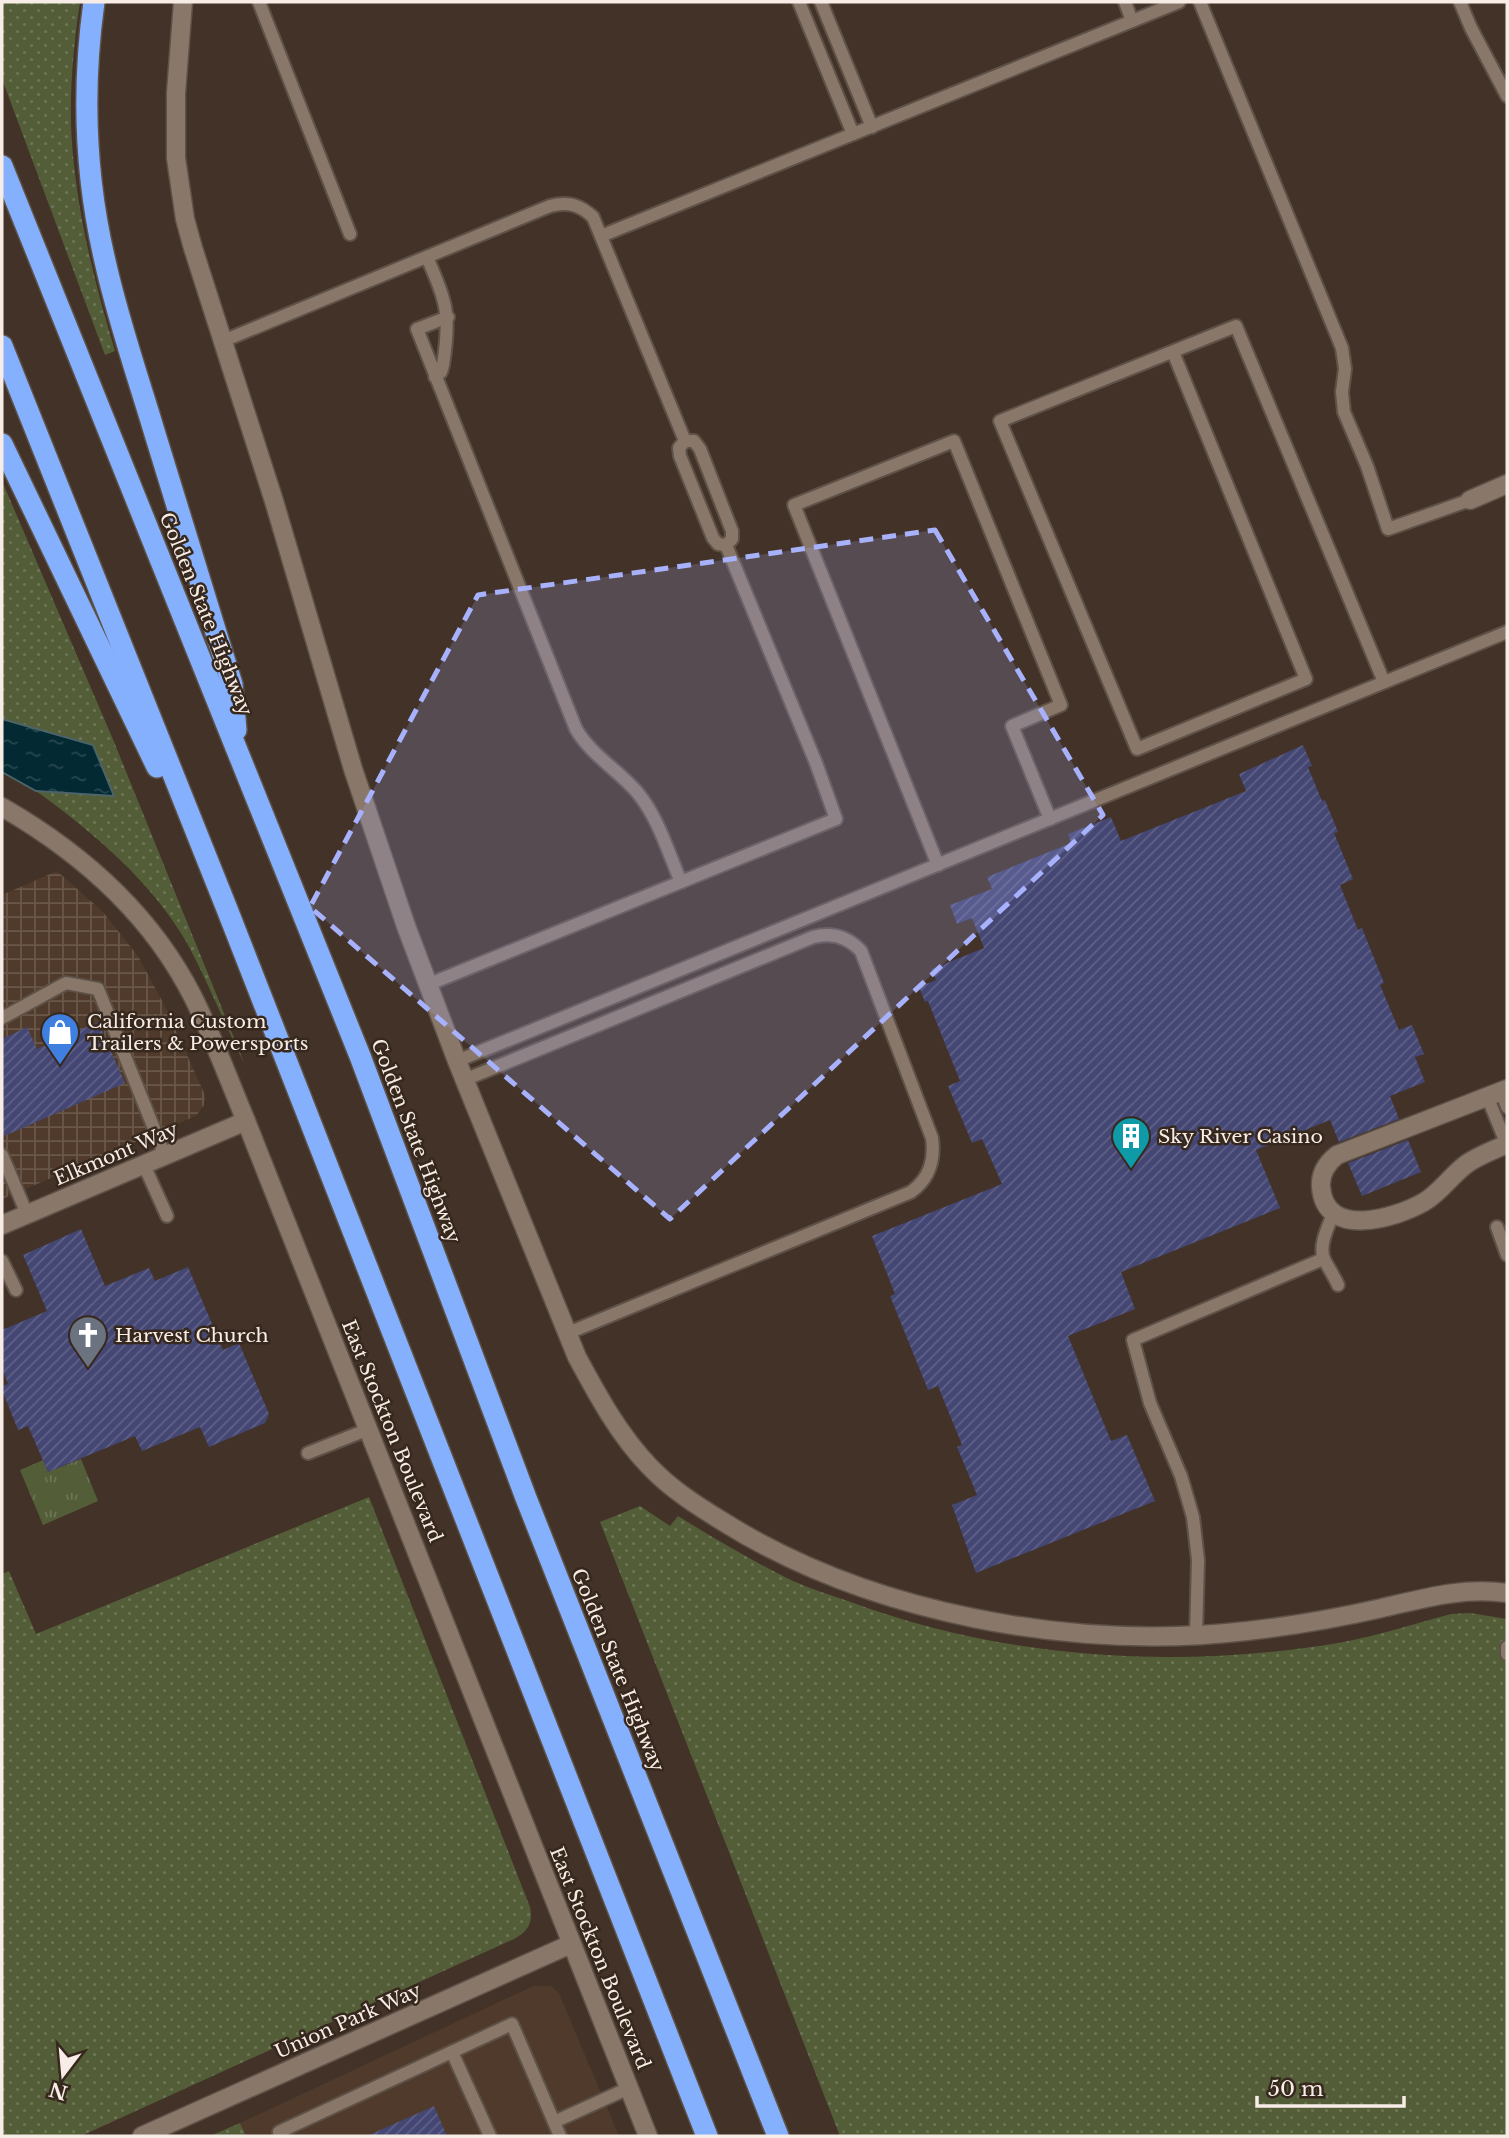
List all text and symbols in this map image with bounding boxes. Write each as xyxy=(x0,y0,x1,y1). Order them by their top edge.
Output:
street label: Golden State Highway xyxy=(155,509,257,719)
place label: California Custom Trailers & Powersports xyxy=(87,1010,308,1055)
shop icon: California Custom Trailers & Powersports xyxy=(39,1011,81,1066)
street label: Golden State Highway xyxy=(366,1036,466,1246)
building icon: Sky River Casino xyxy=(1110,1115,1152,1170)
street label: Elkmont Way xyxy=(51,1118,181,1190)
place label: Sky River Casino xyxy=(1158,1125,1323,1148)
church icon: Harvest Church xyxy=(67,1314,109,1369)
street label: East Stockton Boulevard xyxy=(337,1317,447,1546)
place label: Harvest Church xyxy=(115,1324,269,1347)
street label: Golden State Highway xyxy=(567,1565,669,1775)
street label: East Stockton Boulevard xyxy=(545,1844,655,2073)
street label: Union Park Way xyxy=(271,1978,425,2064)
north arrow xyxy=(28,2040,98,2110)
scale bar xyxy=(1257,2064,1404,2108)
text: 50 m xyxy=(1268,2076,1324,2102)
text: N xyxy=(47,2077,70,2104)

